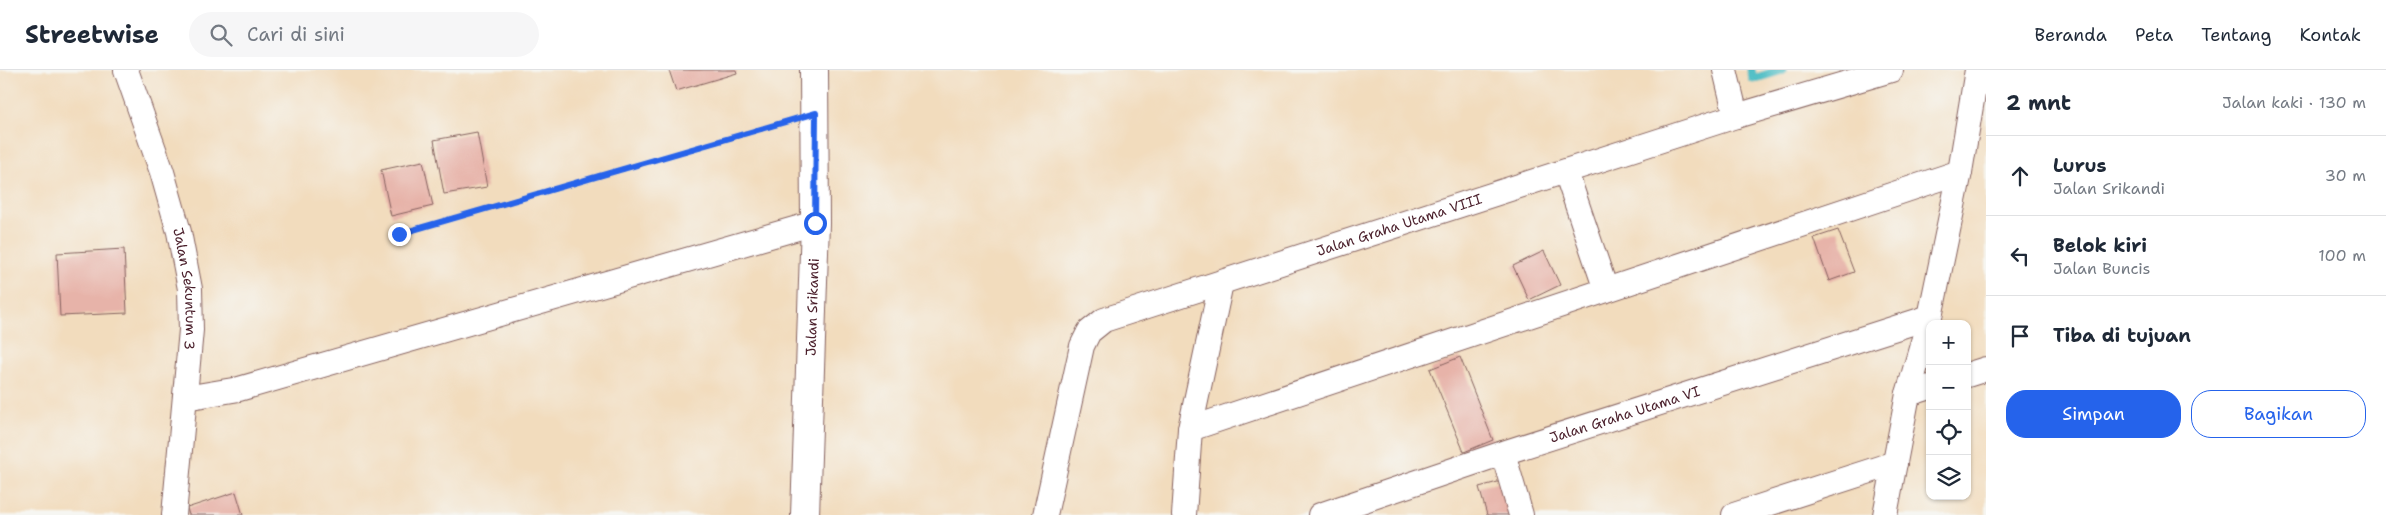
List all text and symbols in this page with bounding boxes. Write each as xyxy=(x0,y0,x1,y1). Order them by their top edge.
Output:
search box xyxy=(189,12,539,57)
text: Streetwise xyxy=(25,19,159,51)
icon: search xyxy=(207,21,235,49)
text: Cari di sini xyxy=(247,22,345,47)
text: Beranda xyxy=(2035,23,2107,47)
text: Peta xyxy=(2135,23,2173,47)
text: Tentang xyxy=(2201,23,2272,47)
text: Kontak xyxy=(2300,23,2361,47)
text: 2 mnt xyxy=(2006,89,2071,117)
text: Jalan kaki · 130 m xyxy=(2222,92,2366,113)
text: Lurus xyxy=(2053,153,2107,178)
icon: ahead xyxy=(2006,162,2034,190)
text: 30 m xyxy=(2325,165,2366,186)
text: Jalan Srikandi xyxy=(2053,178,2165,199)
street label: Jalan Graha Utama VIII xyxy=(1314,190,1484,260)
route start xyxy=(804,212,827,235)
route end xyxy=(388,223,411,246)
street label: Jalan Sekuntum 3 xyxy=(169,226,200,351)
text: Belok kiri xyxy=(2053,233,2147,258)
icon: left xyxy=(2006,242,2034,270)
text: 100 m xyxy=(2318,245,2366,266)
street label: Jalan Srikandi xyxy=(801,258,823,356)
text: Jalan Buncis xyxy=(2053,258,2150,279)
map controls xyxy=(1926,320,1971,500)
button: + xyxy=(1926,320,1971,365)
icon: arrive xyxy=(2006,322,2034,350)
text: Tiba di tujuan xyxy=(2053,323,2191,348)
button: − xyxy=(1926,365,1971,410)
street label: Jalan Graha Utama VI xyxy=(1547,382,1702,447)
button: Simpan xyxy=(2006,390,2181,438)
button: Bagikan xyxy=(2191,390,2366,438)
button: locate xyxy=(1926,410,1971,455)
button: layers xyxy=(1926,455,1971,500)

